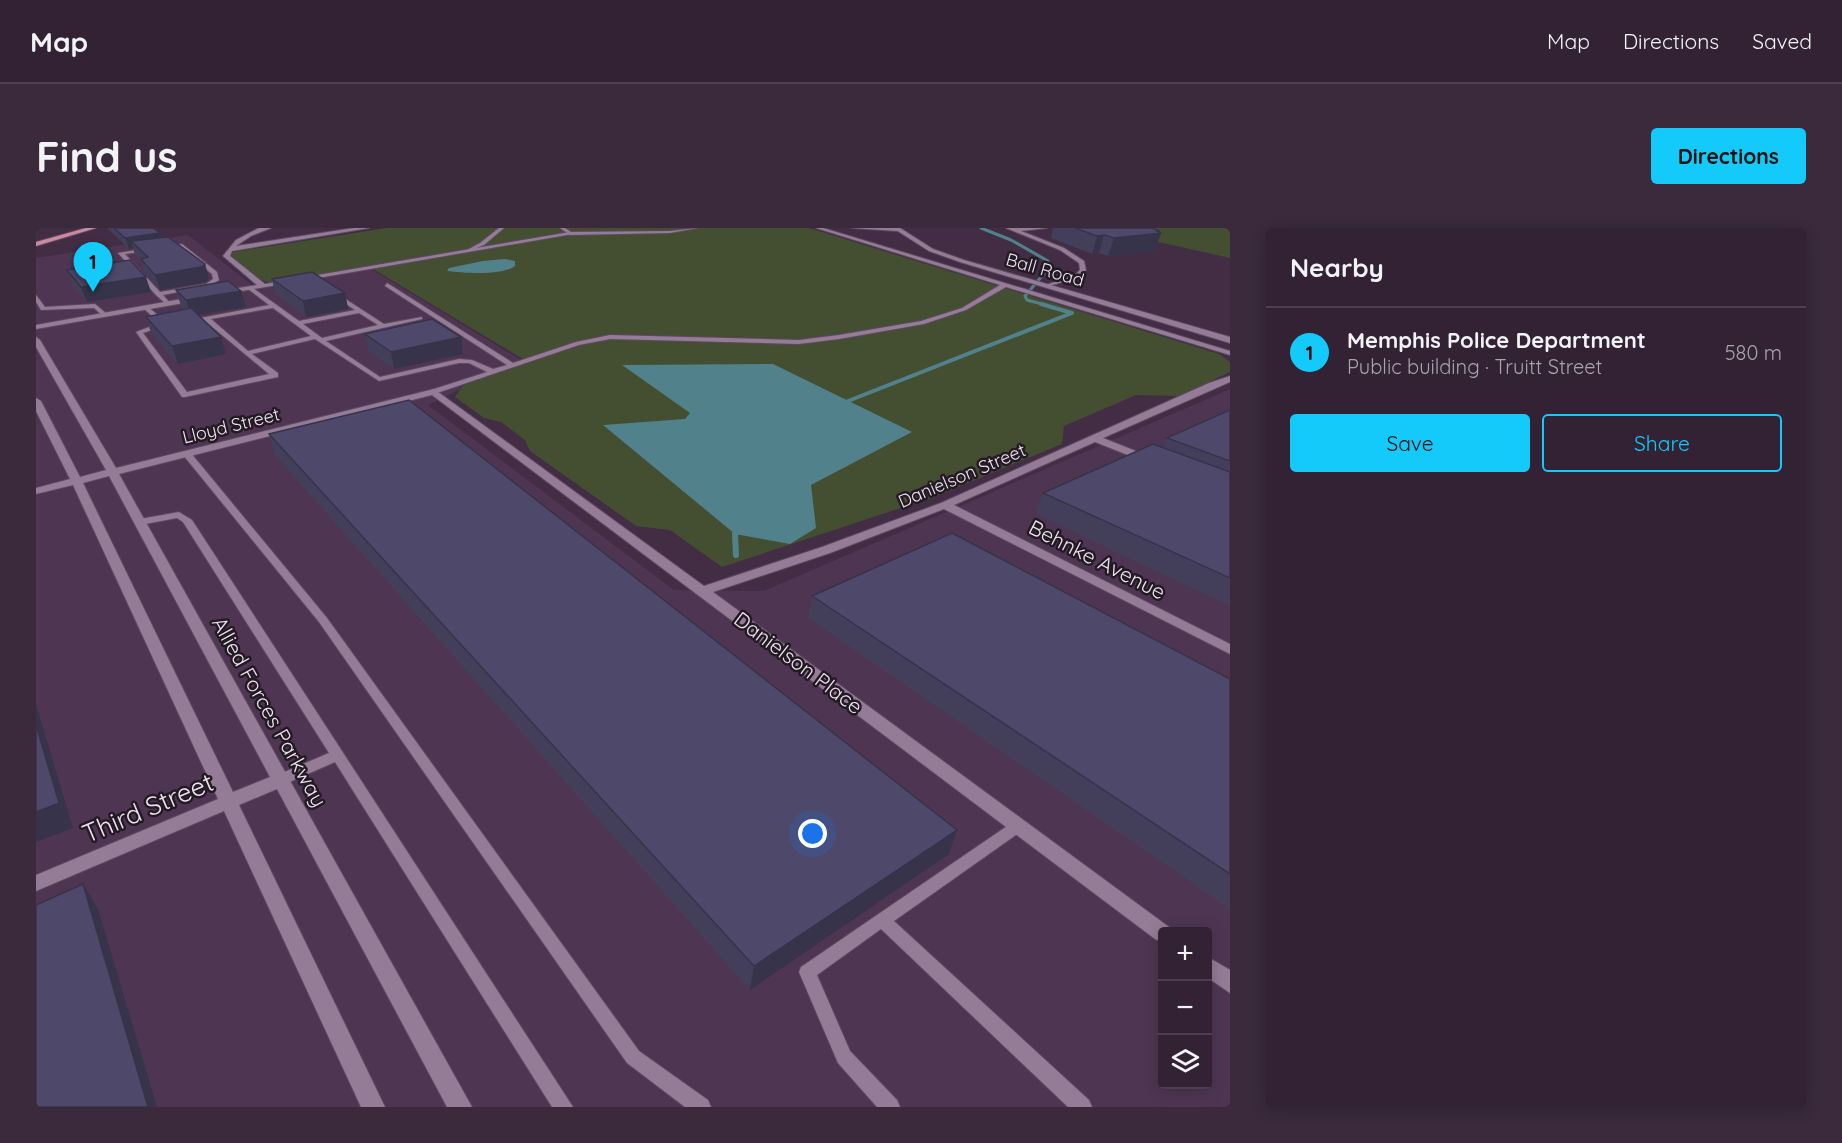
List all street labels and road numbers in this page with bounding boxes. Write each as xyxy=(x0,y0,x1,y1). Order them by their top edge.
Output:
street label: Ball Road xyxy=(1003,247,1087,292)
street label: Lloyd Street xyxy=(180,402,282,449)
street label: Danielson Street xyxy=(895,438,1029,513)
street label: Behnke Avenue xyxy=(1025,514,1170,605)
street label: Danielson Place xyxy=(729,605,868,719)
street label: Allied Forces Parkway xyxy=(207,612,333,811)
street label: Third Street xyxy=(77,765,218,850)

